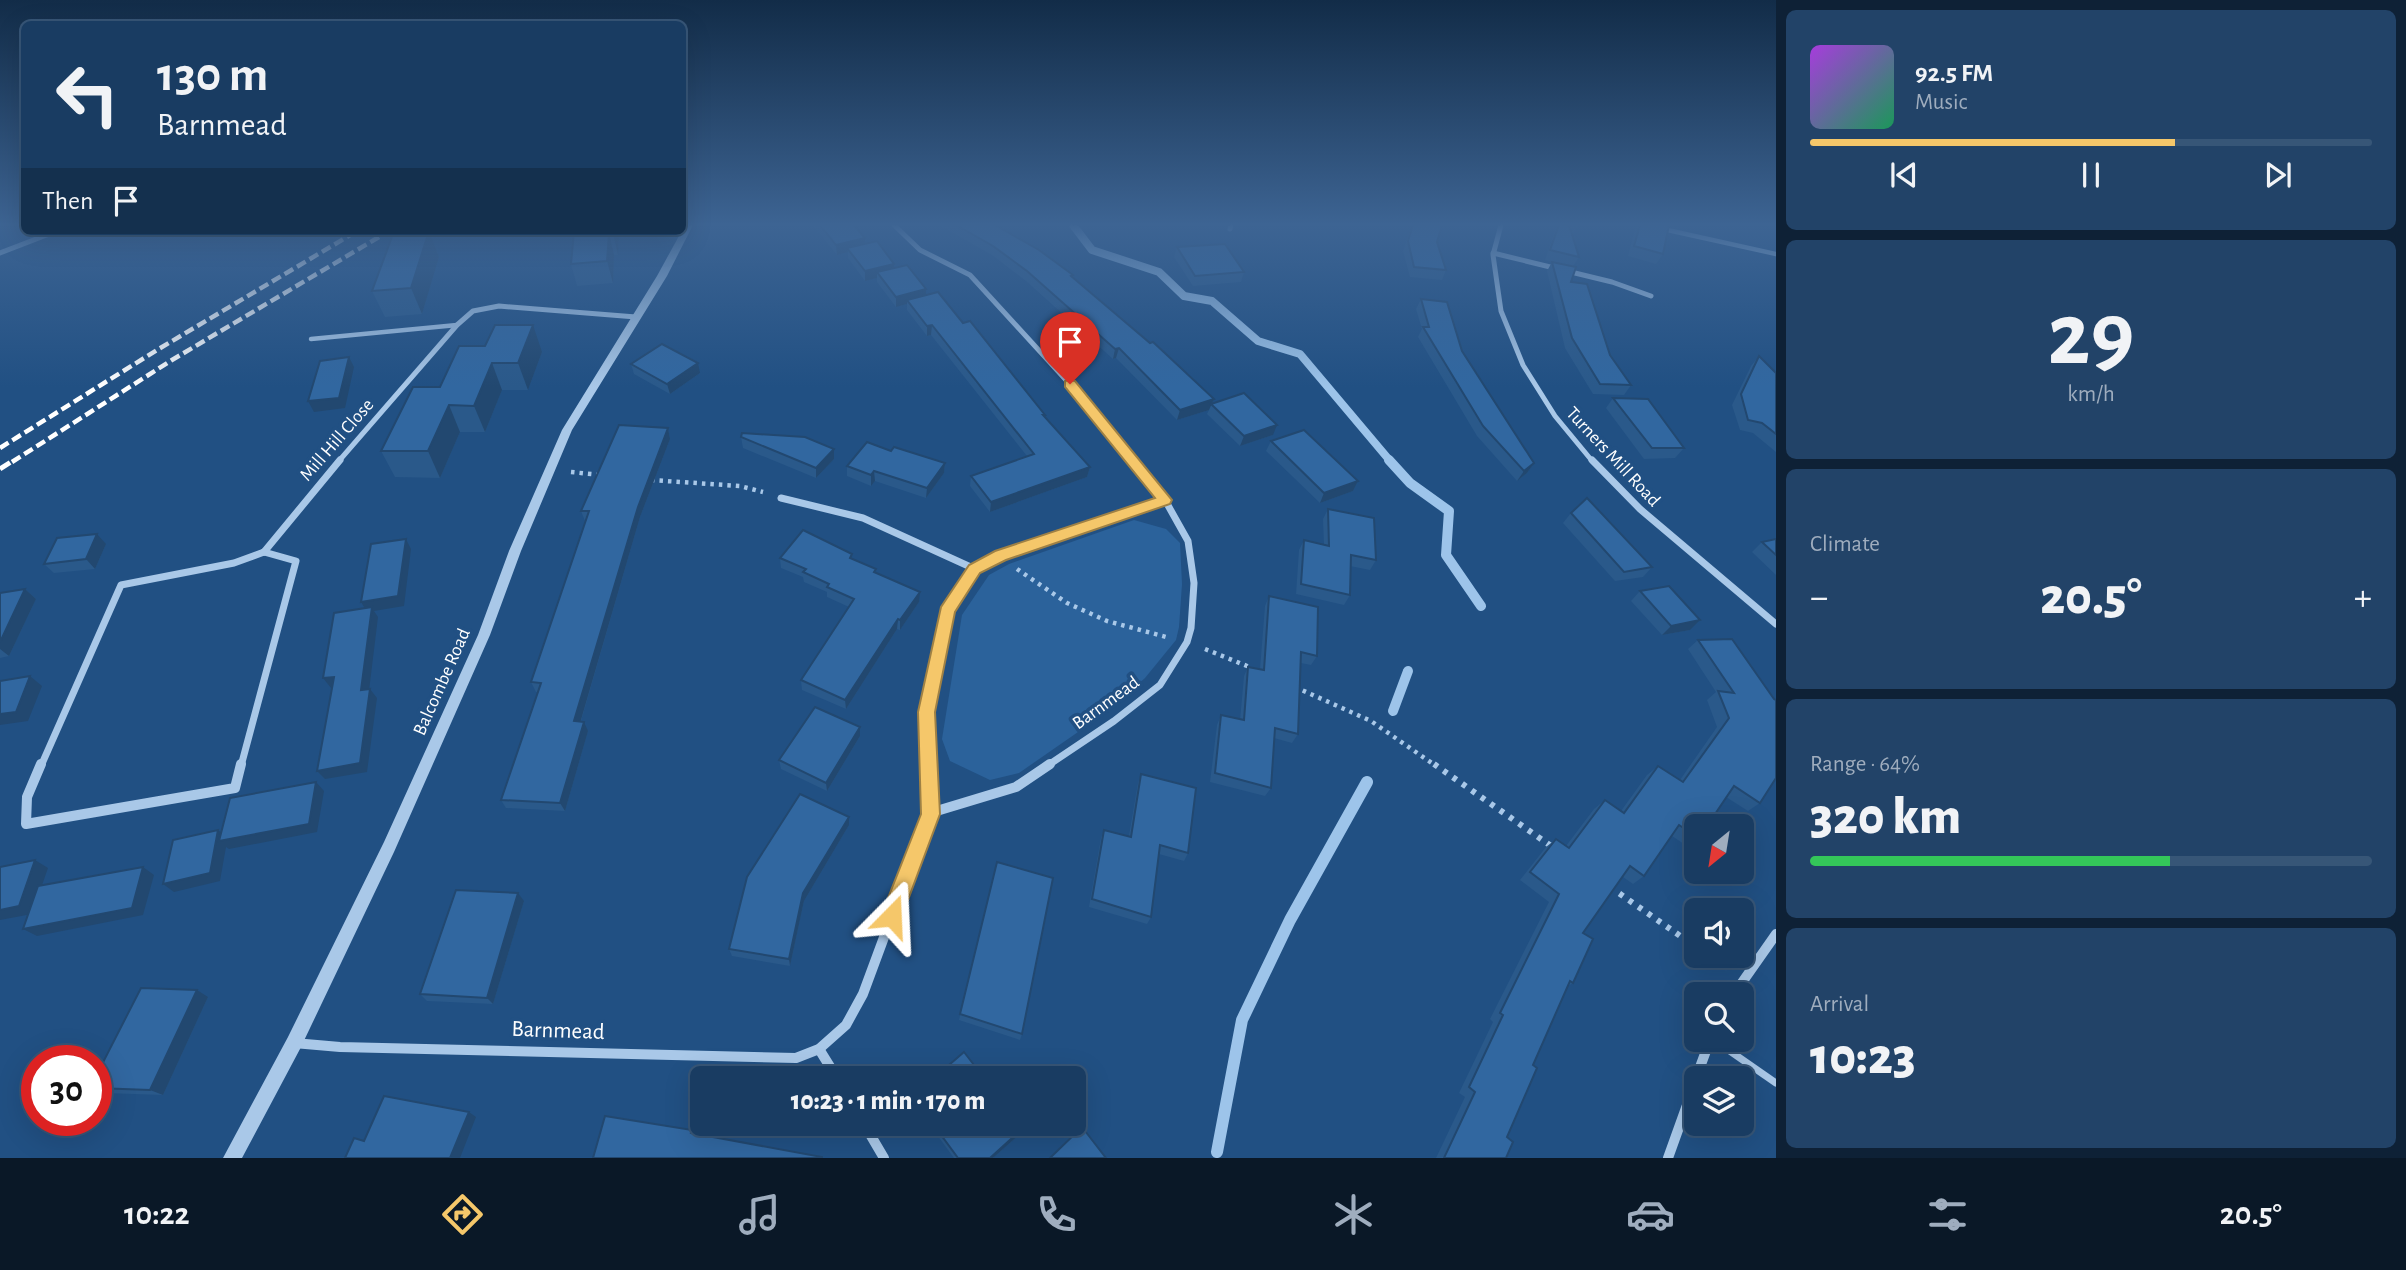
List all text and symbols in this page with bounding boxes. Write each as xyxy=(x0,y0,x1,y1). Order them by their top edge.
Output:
icon: left xyxy=(42,49,133,140)
text: 130 m xyxy=(157,51,268,100)
text: 92.5 FM xyxy=(1915,60,1993,86)
text: Music xyxy=(1915,91,1967,114)
text: Barnmead xyxy=(157,109,287,141)
icon: previous xyxy=(1885,156,1923,194)
icon: pause xyxy=(2072,156,2110,194)
icon: next xyxy=(2259,156,2297,194)
icon: arrive xyxy=(107,182,145,220)
text: Then xyxy=(42,188,93,214)
text: 29 xyxy=(2048,290,2134,381)
pin xyxy=(1040,312,1100,384)
icon: arrive xyxy=(1051,323,1089,361)
text: km/h xyxy=(2067,383,2115,406)
street label: Mill Hill Close xyxy=(296,395,378,485)
street label: Turners Mill Road xyxy=(1562,404,1664,511)
text: Climate xyxy=(1810,533,1880,556)
text: 20.5° xyxy=(2040,571,2142,623)
text: − xyxy=(1810,579,1828,617)
text: + xyxy=(2354,579,2372,617)
street label: Balcombe Road xyxy=(410,626,474,738)
street label: Barnmead xyxy=(1069,673,1143,733)
text: Range · 64% xyxy=(1810,753,1920,776)
text: 320 km xyxy=(1810,791,1961,843)
north arrow xyxy=(1684,814,1754,884)
map controls xyxy=(1684,814,1754,1136)
position arrow xyxy=(855,879,929,953)
button: sound xyxy=(1684,898,1754,968)
button: search xyxy=(1684,982,1754,1052)
text: Arrival xyxy=(1810,993,1869,1016)
street label: Barnmead xyxy=(511,1018,605,1044)
text: 10:23 xyxy=(1810,1031,1916,1083)
speed limit sign: 30 xyxy=(21,1045,112,1136)
button: layers xyxy=(1684,1066,1754,1136)
text: 10:23 · 1 min · 170 m xyxy=(791,1088,985,1114)
icon: directions xyxy=(438,1190,487,1239)
icon: music xyxy=(735,1190,784,1239)
icon: phone xyxy=(1032,1190,1081,1239)
icon: climate xyxy=(1329,1190,1378,1239)
icon: car xyxy=(1626,1190,1675,1239)
icon: filters xyxy=(1923,1190,1972,1239)
text: 10:22 xyxy=(124,1198,190,1230)
text: 20.5° xyxy=(2220,1198,2282,1230)

